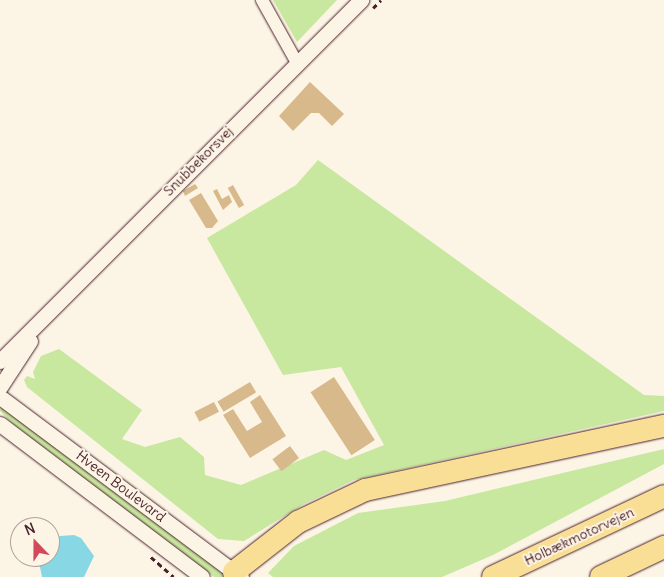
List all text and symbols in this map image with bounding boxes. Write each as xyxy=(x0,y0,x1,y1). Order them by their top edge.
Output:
street label: Snubbekorsvej xyxy=(160,123,236,199)
street label: Hveen Boulevard xyxy=(73,447,169,525)
street label: Holbækmotorvejen xyxy=(521,503,637,569)
north arrow xyxy=(10,517,60,567)
text: N xyxy=(22,519,38,539)

